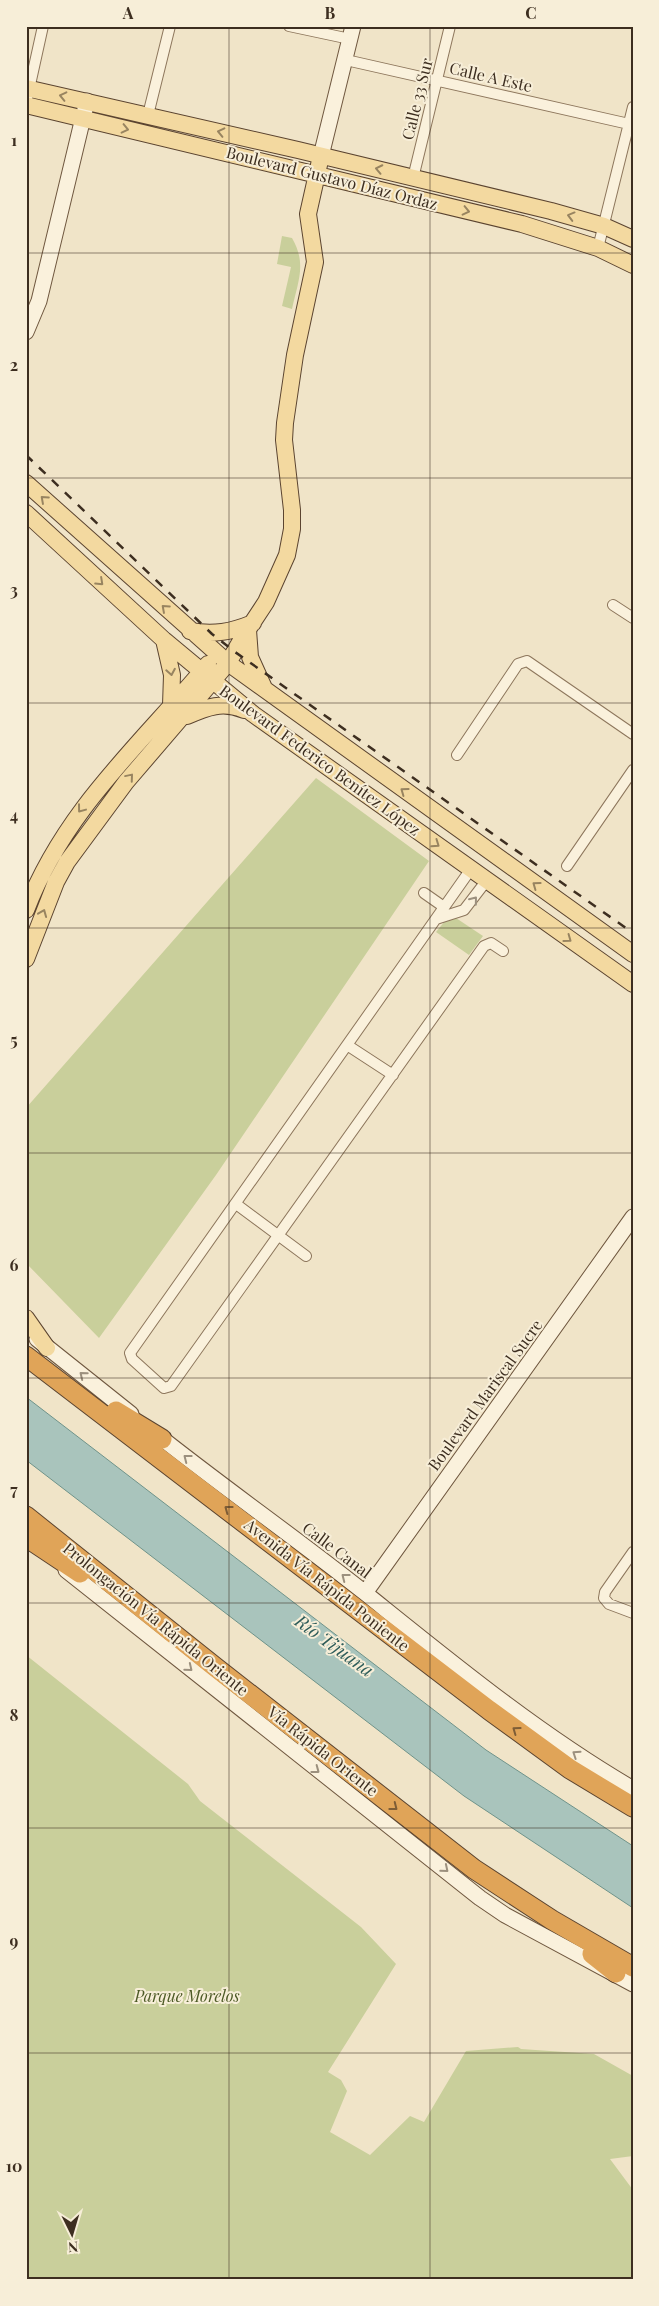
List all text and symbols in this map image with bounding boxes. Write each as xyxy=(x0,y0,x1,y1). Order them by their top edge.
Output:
text: A xyxy=(122,2,134,23)
text: B xyxy=(325,2,336,23)
text: C xyxy=(525,2,537,23)
street label: Calle 33 Sur xyxy=(396,56,437,142)
street label: Calle A Este xyxy=(448,57,535,96)
one-way arrow xyxy=(58,91,67,101)
one-way arrow xyxy=(120,123,129,134)
one-way arrow xyxy=(216,127,225,138)
text: 1 xyxy=(11,129,17,150)
street label: Boulevard Gustavo Díaz Ordaz xyxy=(224,141,440,214)
one-way arrow xyxy=(375,164,384,175)
one-way arrow xyxy=(461,205,470,216)
one-way arrow xyxy=(567,212,575,222)
text: 2 xyxy=(10,354,18,375)
one-way arrow xyxy=(41,496,50,505)
one-way arrow xyxy=(95,576,104,585)
text: 3 xyxy=(10,579,18,600)
one-way arrow xyxy=(161,605,170,614)
one-way arrow xyxy=(165,668,175,676)
street label: Boulevard Federico Benítez López xyxy=(216,679,425,840)
one-way arrow xyxy=(125,774,133,783)
one-way arrow xyxy=(401,788,410,796)
one-way arrow xyxy=(79,803,87,812)
text: 4 xyxy=(10,804,18,825)
one-way arrow xyxy=(430,838,440,847)
one-way arrow xyxy=(532,882,542,891)
one-way arrow xyxy=(468,896,477,905)
one-way arrow xyxy=(37,909,47,918)
one-way arrow xyxy=(563,932,572,942)
text: 5 xyxy=(10,1029,18,1050)
text: 6 xyxy=(10,1254,19,1275)
street label: Boulevard Mariscal Sucre xyxy=(423,1315,547,1474)
one-way arrow xyxy=(79,1372,88,1381)
one-way arrow xyxy=(184,1456,193,1464)
text: 7 xyxy=(10,1479,18,1500)
one-way arrow xyxy=(225,1507,234,1515)
street label: Avenida Vía Rápida Poniente xyxy=(240,1513,414,1656)
street label: Calle Canal xyxy=(299,1517,376,1583)
street label: Prolongación Vía Rápida Oriente xyxy=(59,1537,253,1700)
one-way arrow xyxy=(342,1575,351,1583)
water label: Río Tijuana xyxy=(290,1608,379,1682)
one-way arrow xyxy=(184,1663,193,1672)
street label: Vía Rápida Oriente xyxy=(263,1700,383,1800)
text: 8 xyxy=(10,1704,19,1725)
one-way arrow xyxy=(512,1727,522,1736)
one-way arrow xyxy=(573,1751,582,1760)
one-way arrow xyxy=(311,1764,320,1773)
one-way arrow xyxy=(388,1801,398,1810)
one-way arrow xyxy=(439,1864,448,1873)
text: 9 xyxy=(10,1930,19,1951)
park label: Parque Morelos xyxy=(133,1985,240,2006)
text: 10 xyxy=(6,2155,22,2176)
north arrow xyxy=(48,2208,98,2258)
text: N xyxy=(67,2238,79,2257)

